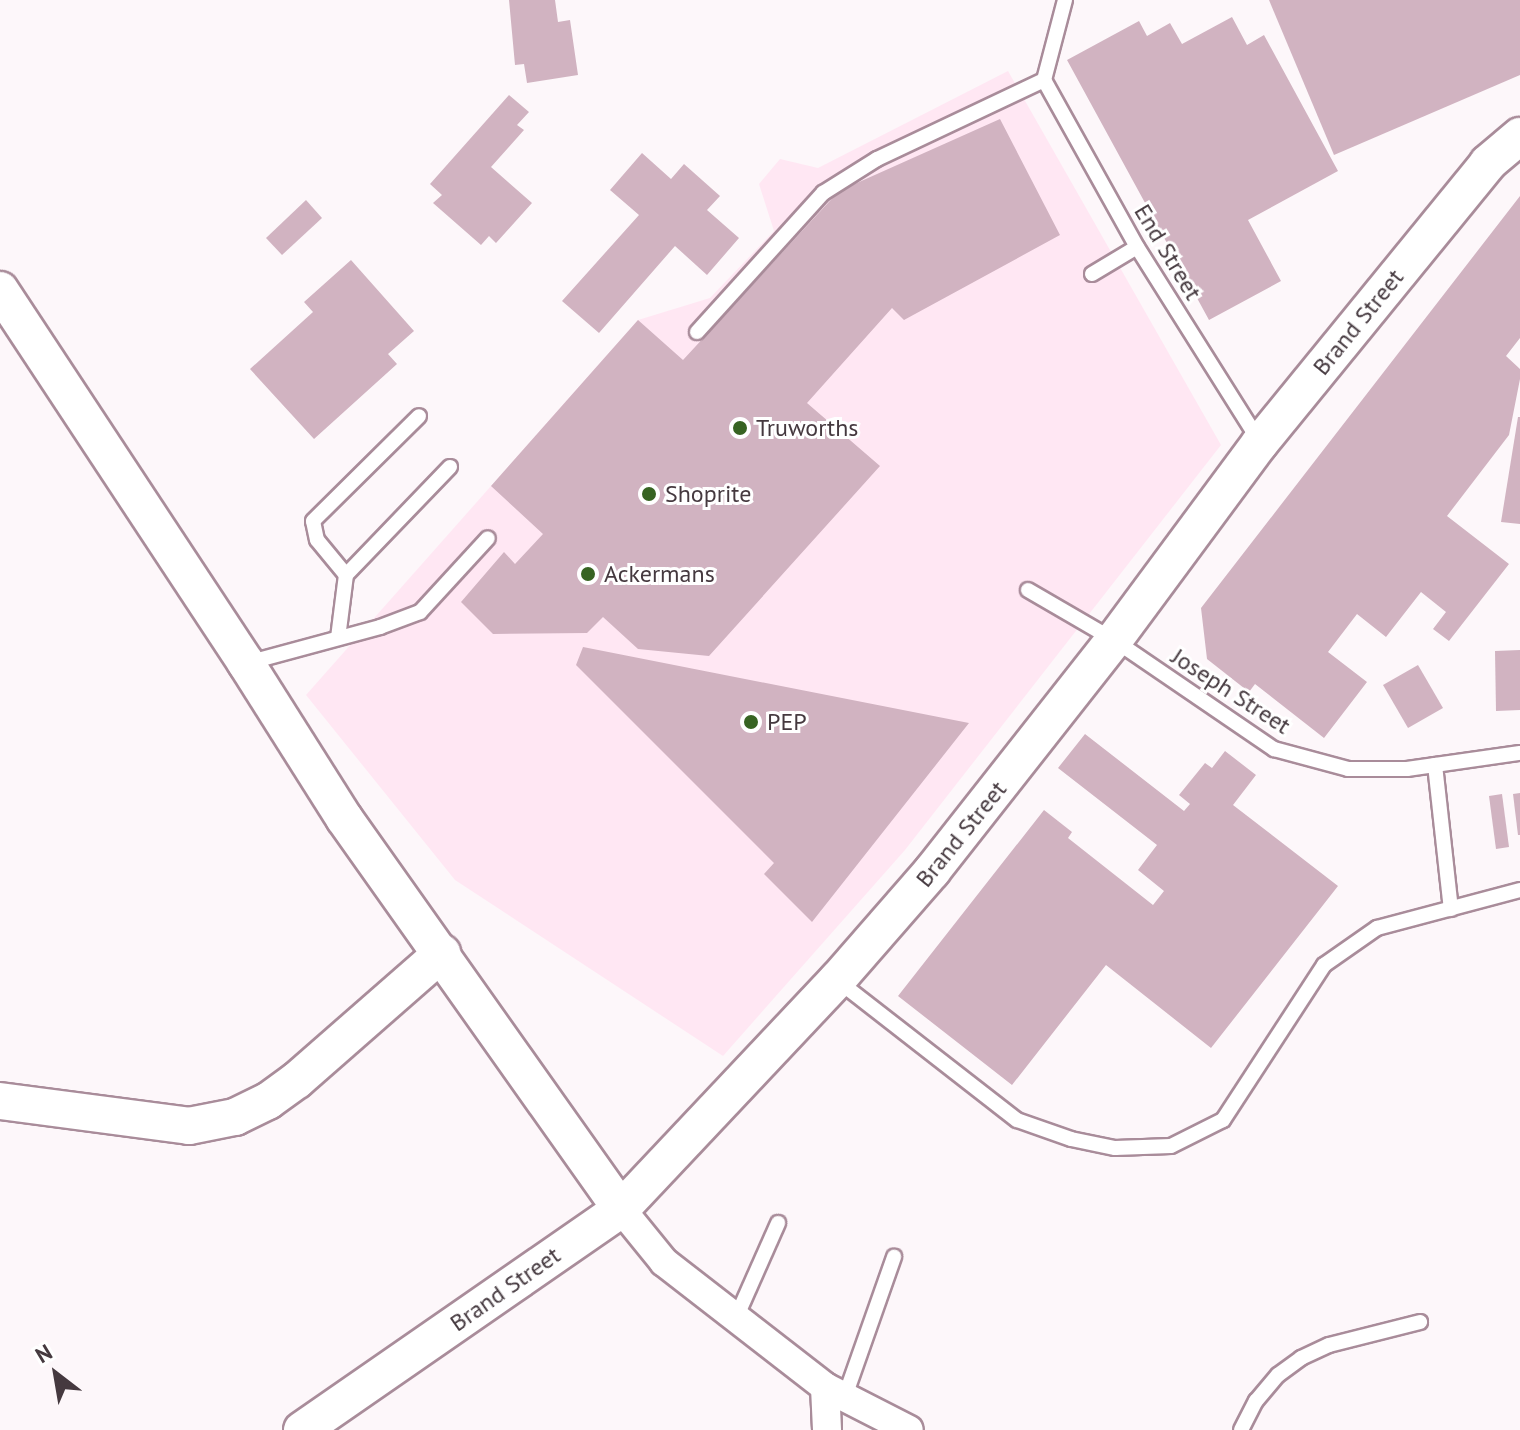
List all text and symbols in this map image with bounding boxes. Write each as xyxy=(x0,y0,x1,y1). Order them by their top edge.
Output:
street label: End Street xyxy=(1128,199,1208,305)
street label: Brand Street xyxy=(1307,263,1409,381)
place label: Truworths xyxy=(756,414,858,442)
marker: Truworths xyxy=(731,419,749,437)
place label: Shoprite xyxy=(665,480,751,508)
marker: Shoprite xyxy=(640,485,658,503)
place label: Ackermans xyxy=(604,560,715,588)
marker: Ackermans xyxy=(579,565,597,583)
street label: Joseph Street xyxy=(1166,642,1296,740)
place label: PEP xyxy=(767,708,807,736)
marker: PEP xyxy=(742,713,760,731)
street label: Brand Street xyxy=(910,775,1012,893)
street label: Brand Street xyxy=(444,1241,566,1337)
north arrow xyxy=(16,1334,96,1414)
text: N xyxy=(30,1338,57,1369)

